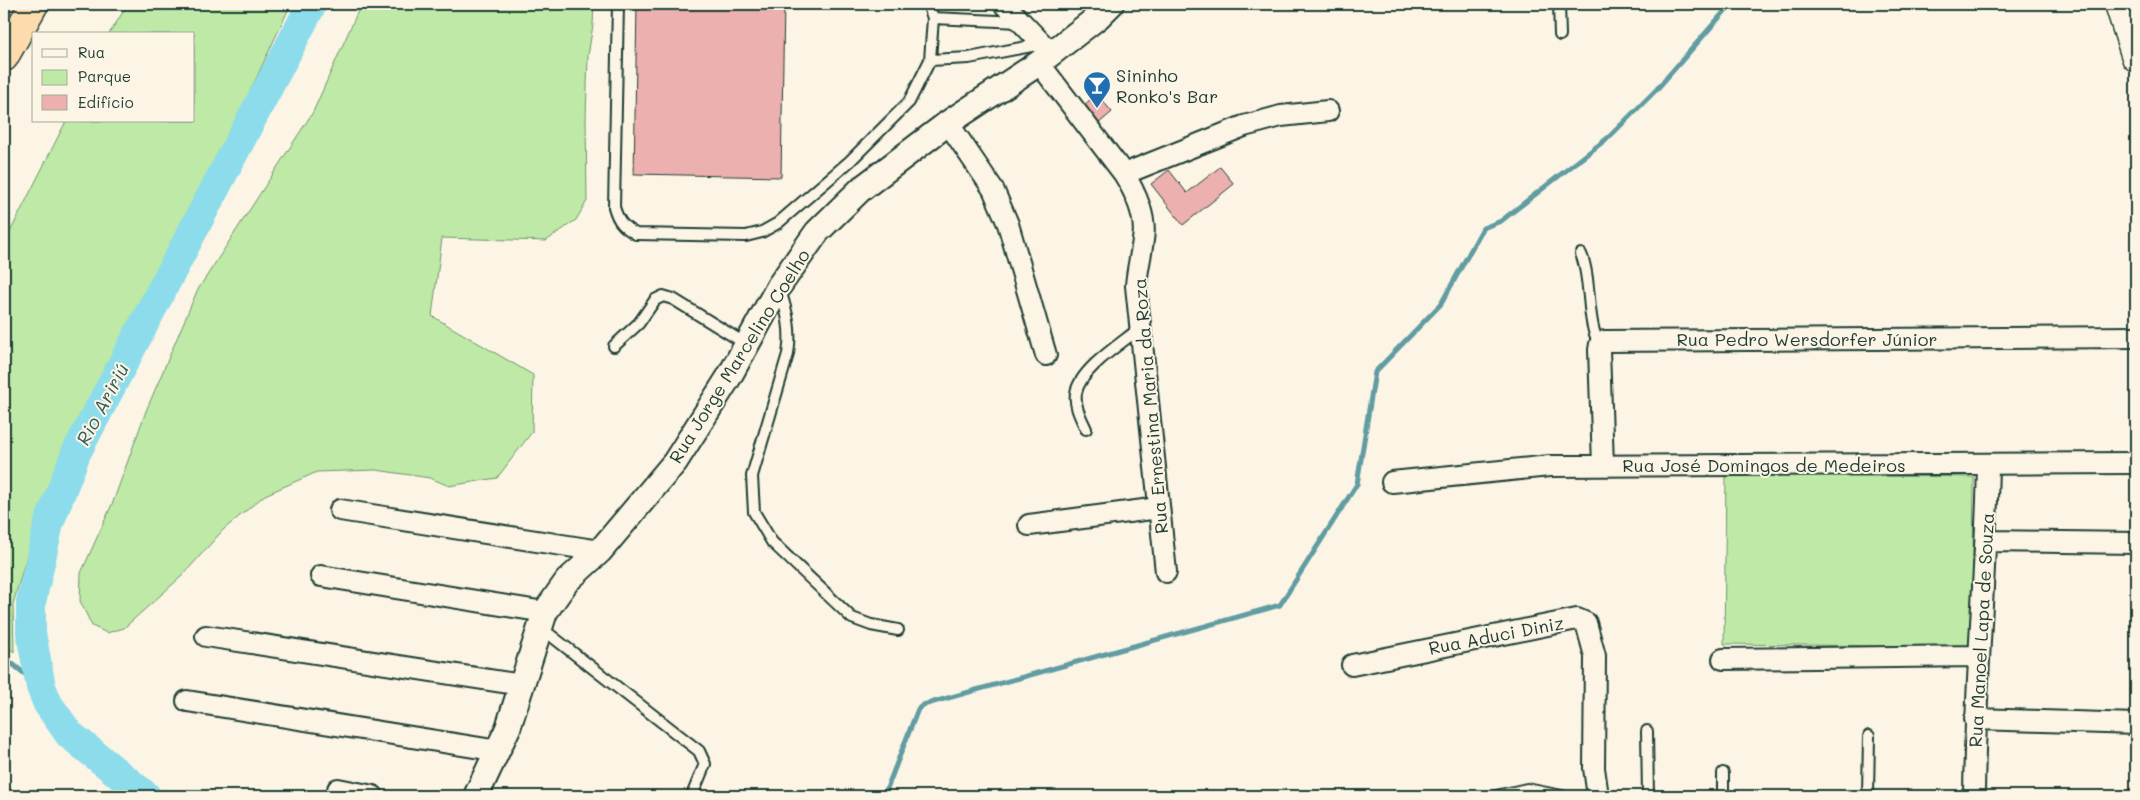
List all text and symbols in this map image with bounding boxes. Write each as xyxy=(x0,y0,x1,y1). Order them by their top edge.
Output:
legend xyxy=(32,32,195,122)
text: Rua xyxy=(78,42,105,62)
place label: Sininho Ronko's Bar xyxy=(1116,63,1218,108)
text: Parque xyxy=(78,66,131,86)
bar icon: Sininho Ronko's Bar xyxy=(1082,70,1112,109)
text: Edifício xyxy=(78,92,134,112)
street label: Rua Jorge Marcelino Coelho xyxy=(663,244,815,468)
street label: Rua Ernestina Maria da Roza xyxy=(1127,277,1173,535)
street label: Rua Pedro Wersdorfer Júnior xyxy=(1676,327,1938,351)
water label: Rio Aririú xyxy=(70,359,134,449)
street label: Rua José Domingos de Medeiros xyxy=(1622,453,1906,477)
street label: Rua Manoel Lapa de Souza xyxy=(1963,512,1999,748)
street label: Rua Aduci Diniz xyxy=(1426,610,1566,660)

